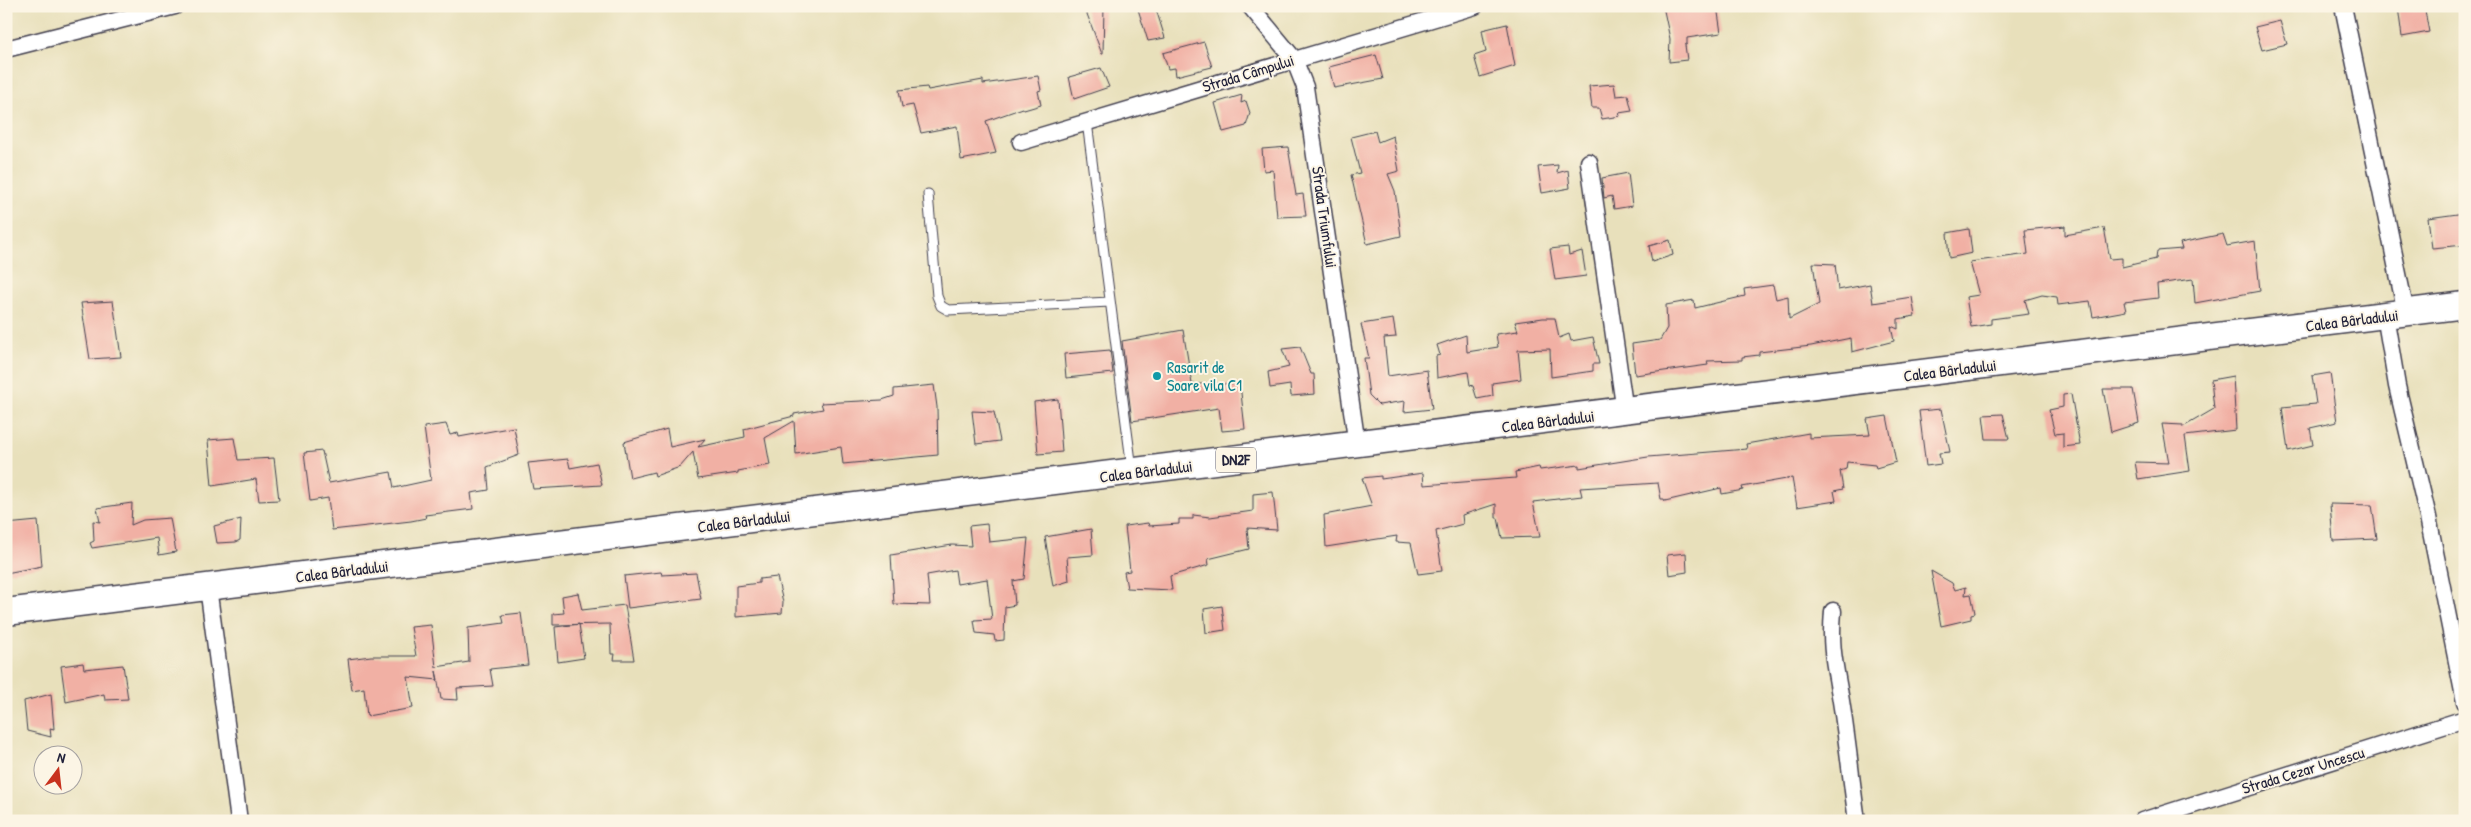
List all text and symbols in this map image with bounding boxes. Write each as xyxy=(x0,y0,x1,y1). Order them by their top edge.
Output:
street label: Strada Câmpului xyxy=(1199,49,1297,97)
street label: Strada Triumfului xyxy=(1307,165,1343,269)
street label: Calea Bârladului xyxy=(2304,303,2400,337)
street label: Calea Bârladului xyxy=(1902,353,1998,387)
place label: Rasarit de Soare vila C1 xyxy=(1167,356,1242,396)
marker: Rasarit de Soare vila C1 xyxy=(1151,370,1163,382)
street label: Calea Bârladului xyxy=(1500,404,1596,438)
road number: DN2F xyxy=(1216,448,1256,472)
street label: Calea Bârladului xyxy=(1098,454,1194,488)
street label: Calea Bârladului xyxy=(696,504,792,538)
street label: Calea Bârladului xyxy=(294,554,390,588)
street label: Strada Cezar Uncescu xyxy=(2239,741,2367,799)
north arrow xyxy=(32,744,82,794)
text: N xyxy=(55,747,68,767)

